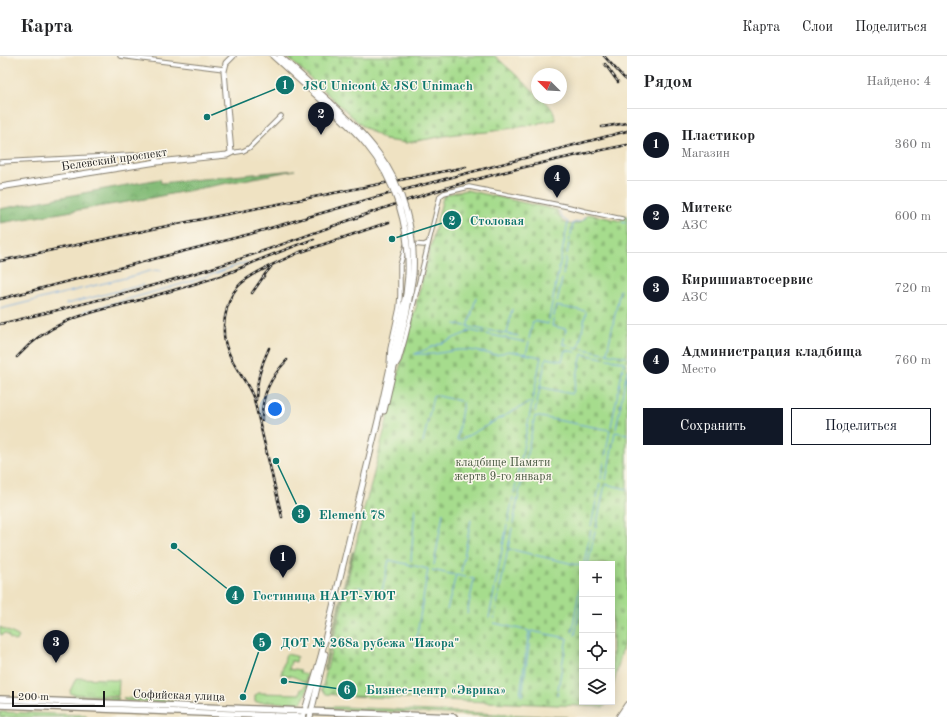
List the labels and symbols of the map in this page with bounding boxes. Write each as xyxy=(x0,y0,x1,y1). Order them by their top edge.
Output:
north arrow xyxy=(531,68,567,104)
callout: JSC Unicont & JSC Unimach xyxy=(275,73,480,98)
text: 1 xyxy=(282,80,288,92)
text: JSC Unicont & JSC Unimach xyxy=(303,80,473,93)
pin: 2 xyxy=(308,102,334,135)
street label: Белевский проспект xyxy=(61,147,168,173)
pin: 4 xyxy=(544,165,570,198)
callout: Столовая xyxy=(442,208,532,233)
text: Столовая xyxy=(470,215,524,228)
text: 2 xyxy=(449,216,456,228)
your location xyxy=(265,399,285,419)
park label: кладбище Памяти жертв 9-го января xyxy=(454,457,552,483)
callout: Element 78 xyxy=(291,502,394,527)
text: 3 xyxy=(298,509,305,521)
text: Element 78 xyxy=(319,509,385,522)
pin: 1 xyxy=(270,545,296,578)
callout: Гостиница НАРТ-УЮТ xyxy=(225,583,404,608)
text: Гостиница НАРТ-УЮТ xyxy=(252,590,396,603)
text: 4 xyxy=(232,591,239,603)
pin: 3 xyxy=(43,630,69,663)
callout: ДОТ № 268а рубежа "Ижора" xyxy=(252,630,467,655)
text: 5 xyxy=(259,637,266,650)
text: ДОТ № 268а рубежа "Ижора" xyxy=(281,637,459,650)
callout: Бизнес-центр «Эврика» xyxy=(337,677,514,702)
text: Бизнес-центр «Эврика» xyxy=(366,684,506,697)
text: 6 xyxy=(344,685,351,697)
street label: Софийская улица xyxy=(133,688,225,704)
scale bar xyxy=(12,689,105,708)

